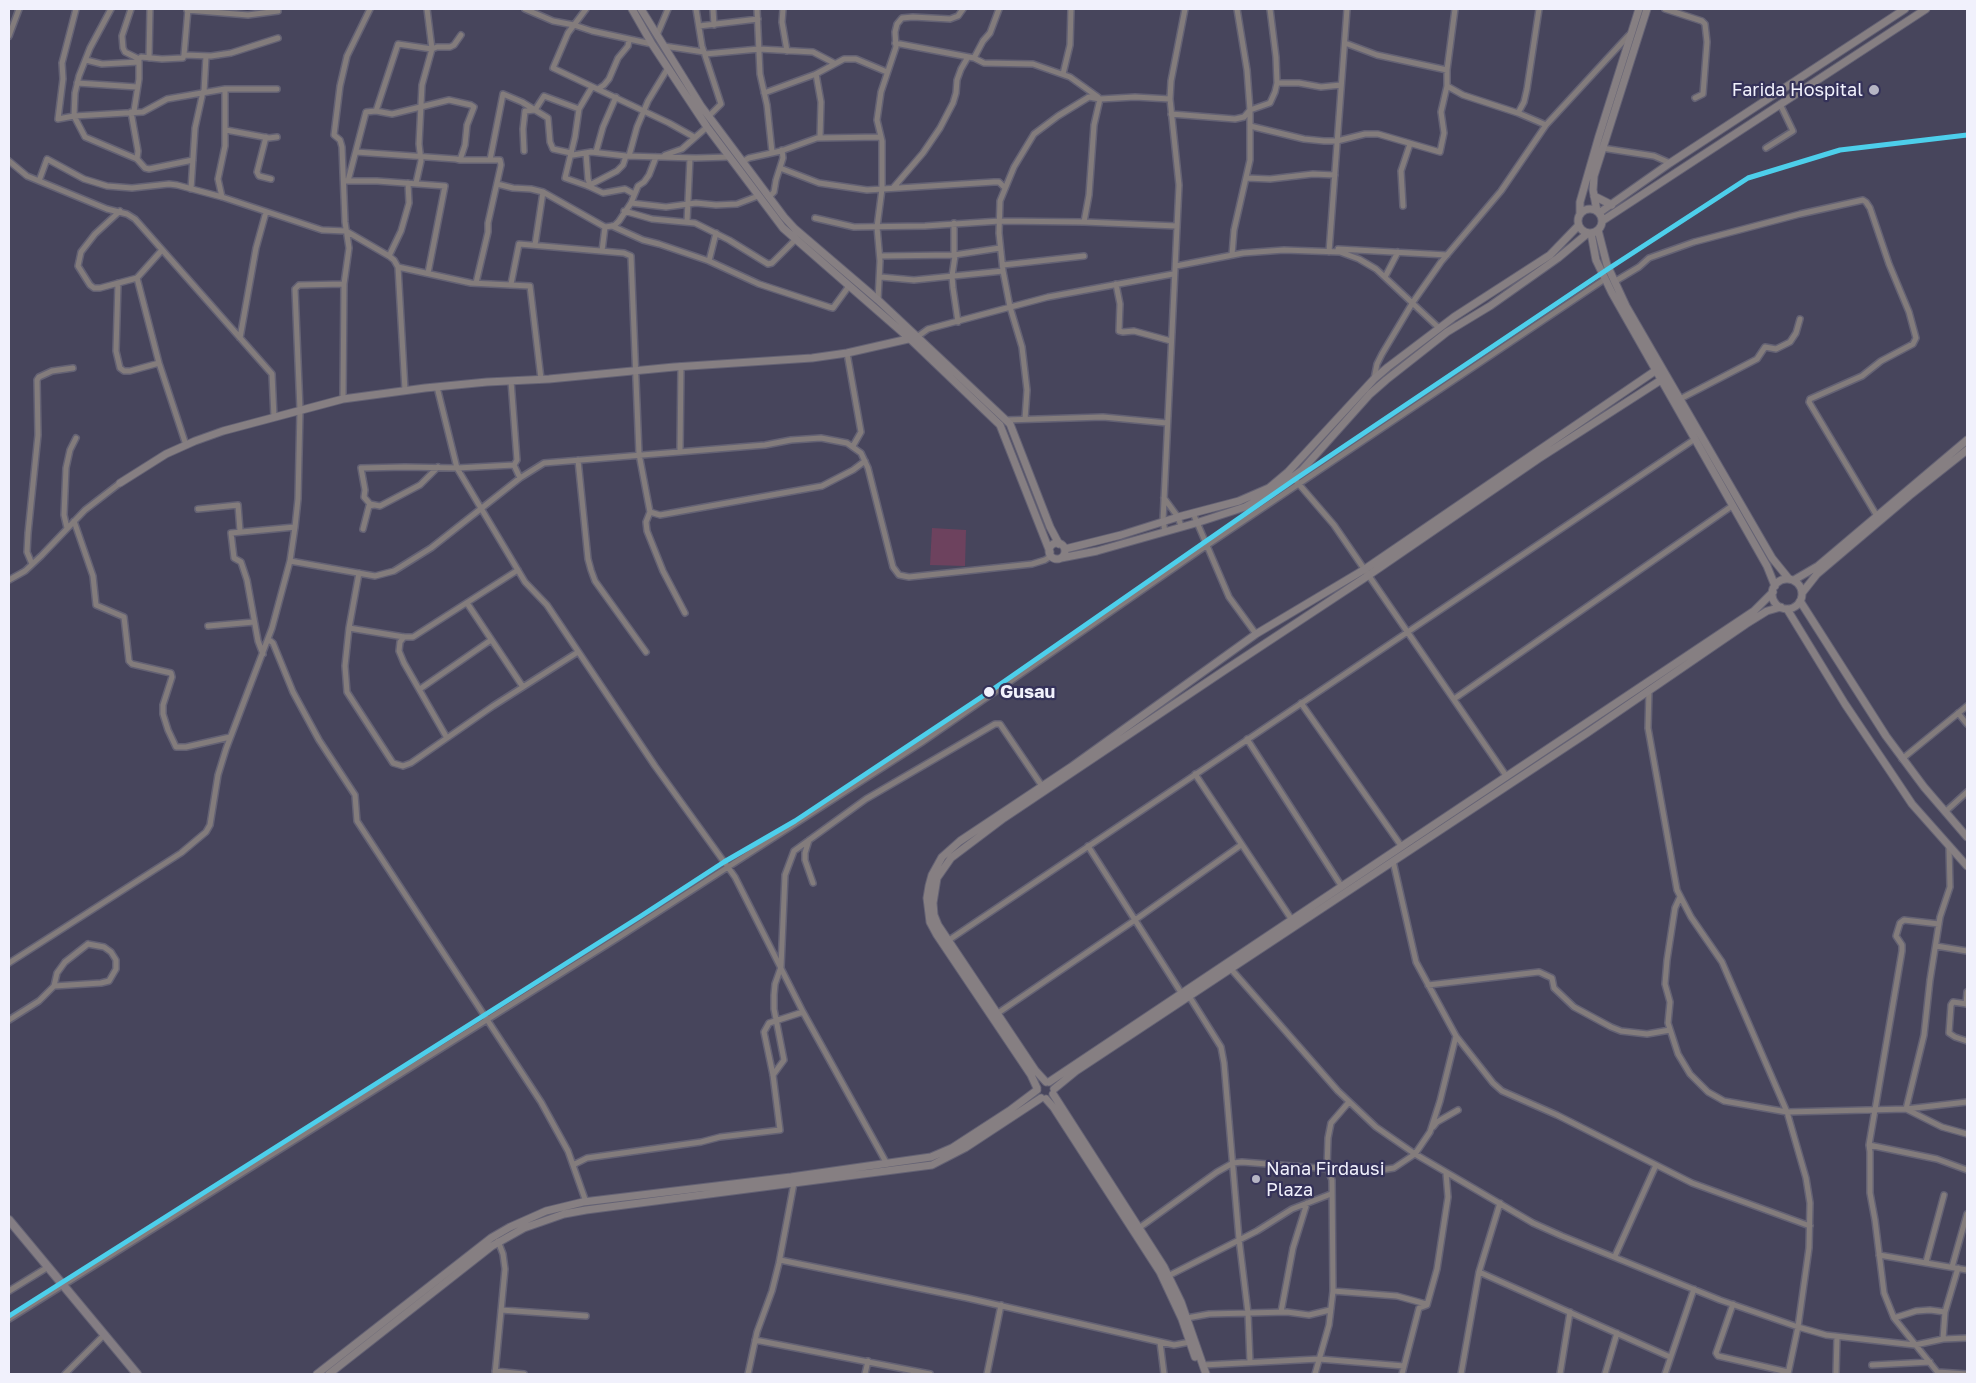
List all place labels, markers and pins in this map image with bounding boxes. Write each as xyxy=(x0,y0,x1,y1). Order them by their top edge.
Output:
place label: Farida Hospital xyxy=(1732,79,1863,101)
marker: Farida Hospital xyxy=(1867,83,1881,97)
place label: Gusau xyxy=(1000,681,1055,703)
marker: Gusau xyxy=(982,685,996,699)
place label: Nana Firdausi Plaza xyxy=(1266,1158,1384,1200)
marker: Nana Firdausi Plaza xyxy=(1250,1173,1262,1185)

